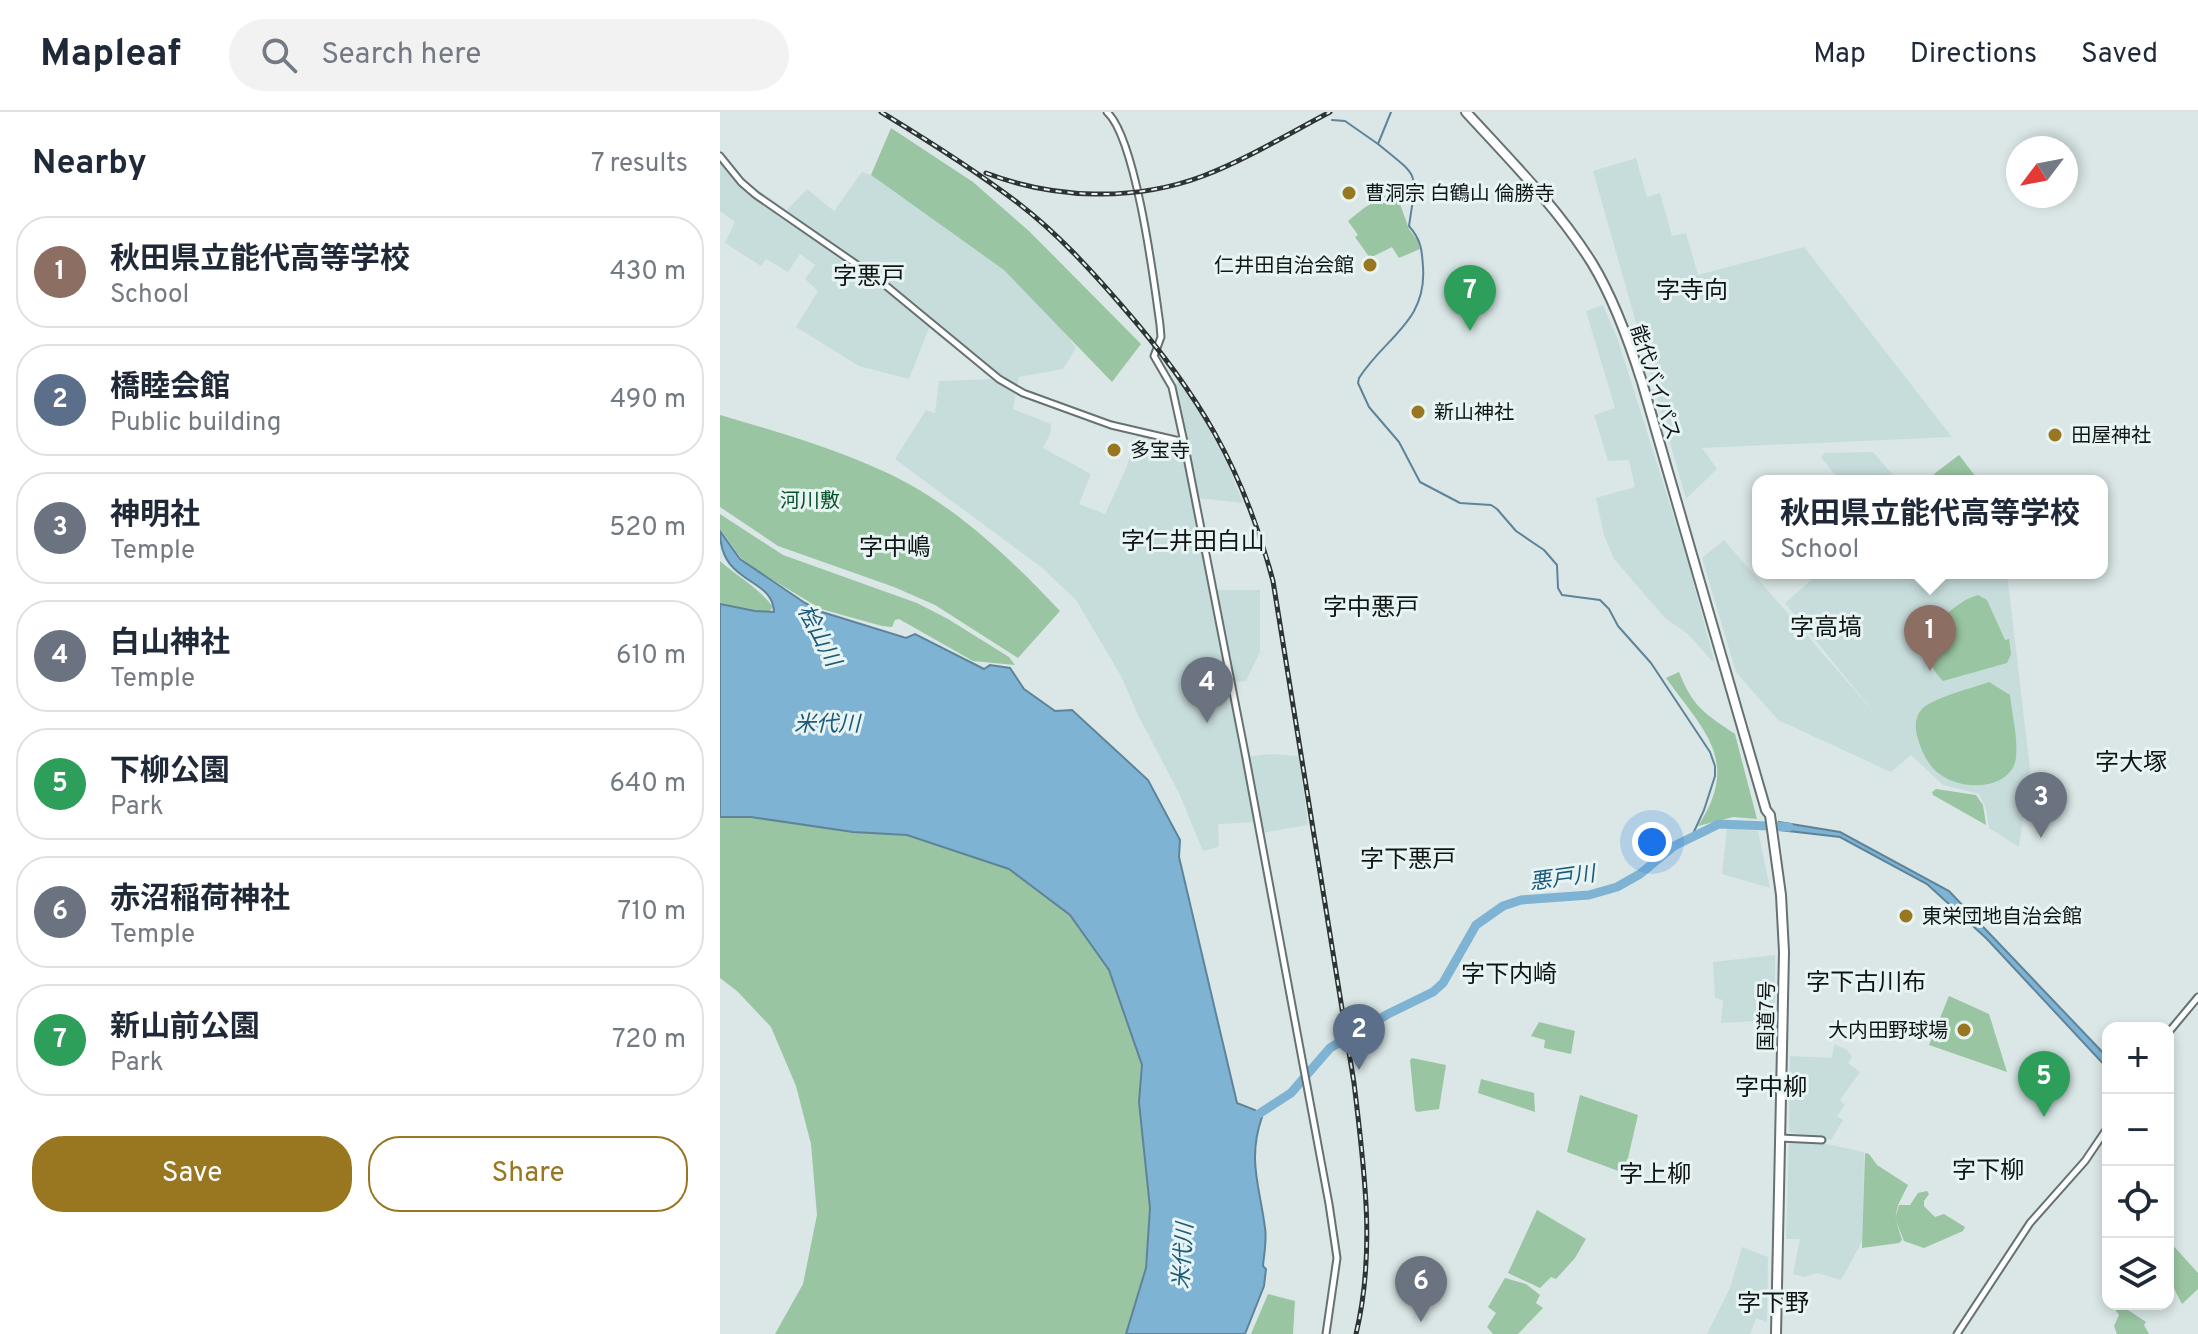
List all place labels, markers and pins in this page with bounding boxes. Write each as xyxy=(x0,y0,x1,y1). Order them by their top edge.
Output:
place label: 曹洞宗 白鶴山 倫勝寺 xyxy=(1365,182,1554,208)
marker: 曹洞宗 白鶴山 倫勝寺 xyxy=(1340,184,1358,202)
place label: 仁井田自治会館 xyxy=(1214,254,1354,280)
marker: 仁井田自治会館 xyxy=(1361,256,1379,274)
pin: 7 xyxy=(1444,265,1496,331)
place label: 新山神社 xyxy=(1434,401,1514,427)
marker: 新山神社 xyxy=(1409,403,1427,421)
place label: 田屋神社 xyxy=(2071,424,2151,450)
marker: 田屋神社 xyxy=(2046,426,2064,444)
place label: 多宝寺 xyxy=(1130,439,1190,465)
marker: 多宝寺 xyxy=(1105,441,1123,459)
pin: 1 xyxy=(1904,605,1956,671)
pin: 4 xyxy=(1181,657,1233,723)
pin: 3 xyxy=(2015,772,2067,838)
place label: 東栄団地自治会館 xyxy=(1922,905,2082,931)
marker: 東栄団地自治会館 xyxy=(1897,907,1915,925)
pin: 2 xyxy=(1333,1004,1385,1070)
place label: 大内田野球場 xyxy=(1828,1019,1948,1045)
marker: 大内田野球場 xyxy=(1955,1021,1973,1039)
pin: 5 xyxy=(2018,1051,2070,1117)
pin: 6 xyxy=(1395,1256,1447,1322)

